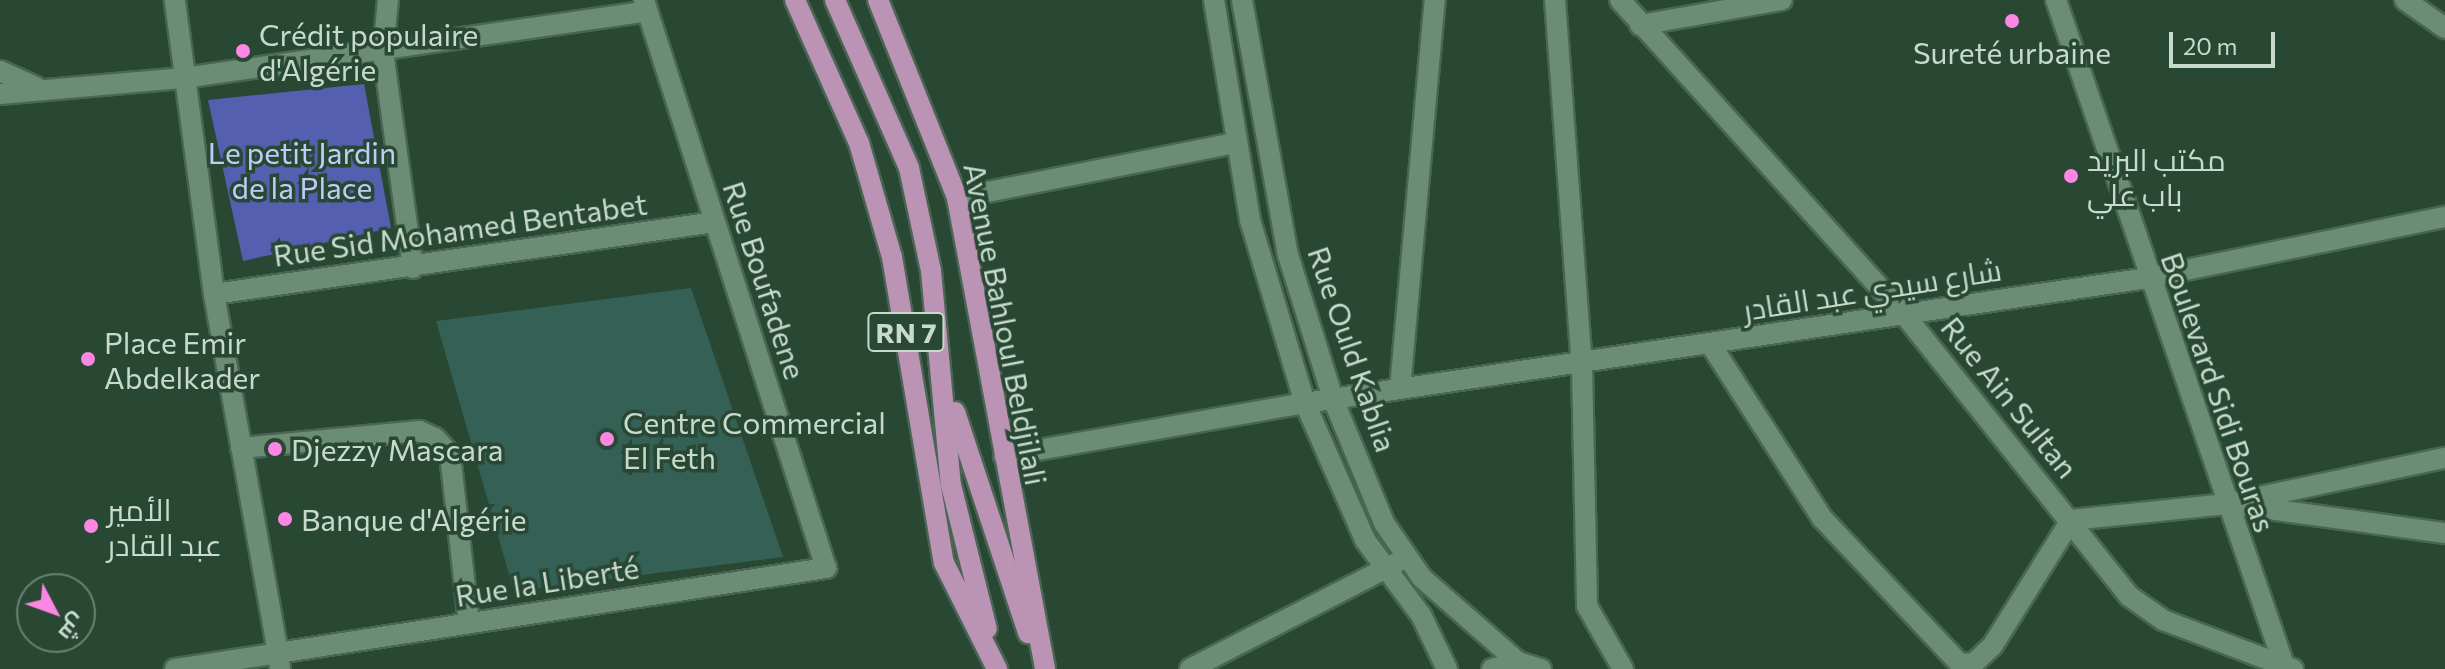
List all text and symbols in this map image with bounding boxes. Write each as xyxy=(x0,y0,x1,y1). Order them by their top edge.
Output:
marker: Sureté urbaine xyxy=(2003,12,2021,30)
place label: Crédit populaire d'Algérie xyxy=(259,16,478,86)
scale bar xyxy=(2173,16,2279,66)
text: 20 m xyxy=(2183,31,2237,60)
place label: Sureté urbaine xyxy=(1913,34,2111,70)
marker: Crédit populaire d'Algérie xyxy=(234,42,252,60)
park label: Le petit Jardin de la Place xyxy=(208,134,396,204)
place label: مكتب البريد باب علي xyxy=(2087,141,2226,212)
street label: Avenue Bahloul Beldjilali xyxy=(957,160,1055,488)
marker: مكتب البريد باب علي xyxy=(2062,167,2080,185)
street label: Rue Boufadene xyxy=(716,177,814,383)
street label: Rue Sid Mohamed Bentabet xyxy=(271,185,649,273)
street label: Rue Ould Kablia xyxy=(1301,242,1405,456)
street label: Boulevard Sidi Bouras xyxy=(2154,247,2284,537)
street label: شارع سيدي عبد القادر xyxy=(1740,251,2004,327)
road number: RN 7 xyxy=(866,308,946,356)
street label: Rue Ain Sultan xyxy=(1934,309,2086,485)
place label: Place Emir Abdelkader xyxy=(104,324,260,394)
marker: Place Emir Abdelkader xyxy=(79,350,97,368)
place label: Centre Commercial El Feth xyxy=(623,404,886,474)
marker: Centre Commercial El Feth xyxy=(598,430,616,448)
place label: Djezzy Mascara xyxy=(291,431,503,467)
marker: Djezzy Mascara xyxy=(266,440,284,458)
place label: الأمير عبد القادر xyxy=(107,491,222,562)
place label: Banque d'Algérie xyxy=(301,501,526,537)
marker: Banque d'Algérie xyxy=(276,510,294,528)
marker: الأمير عبد القادر xyxy=(82,517,100,535)
street label: Rue la Liberté xyxy=(452,549,642,613)
north arrow xyxy=(16,573,96,653)
text: ش xyxy=(54,608,92,647)

